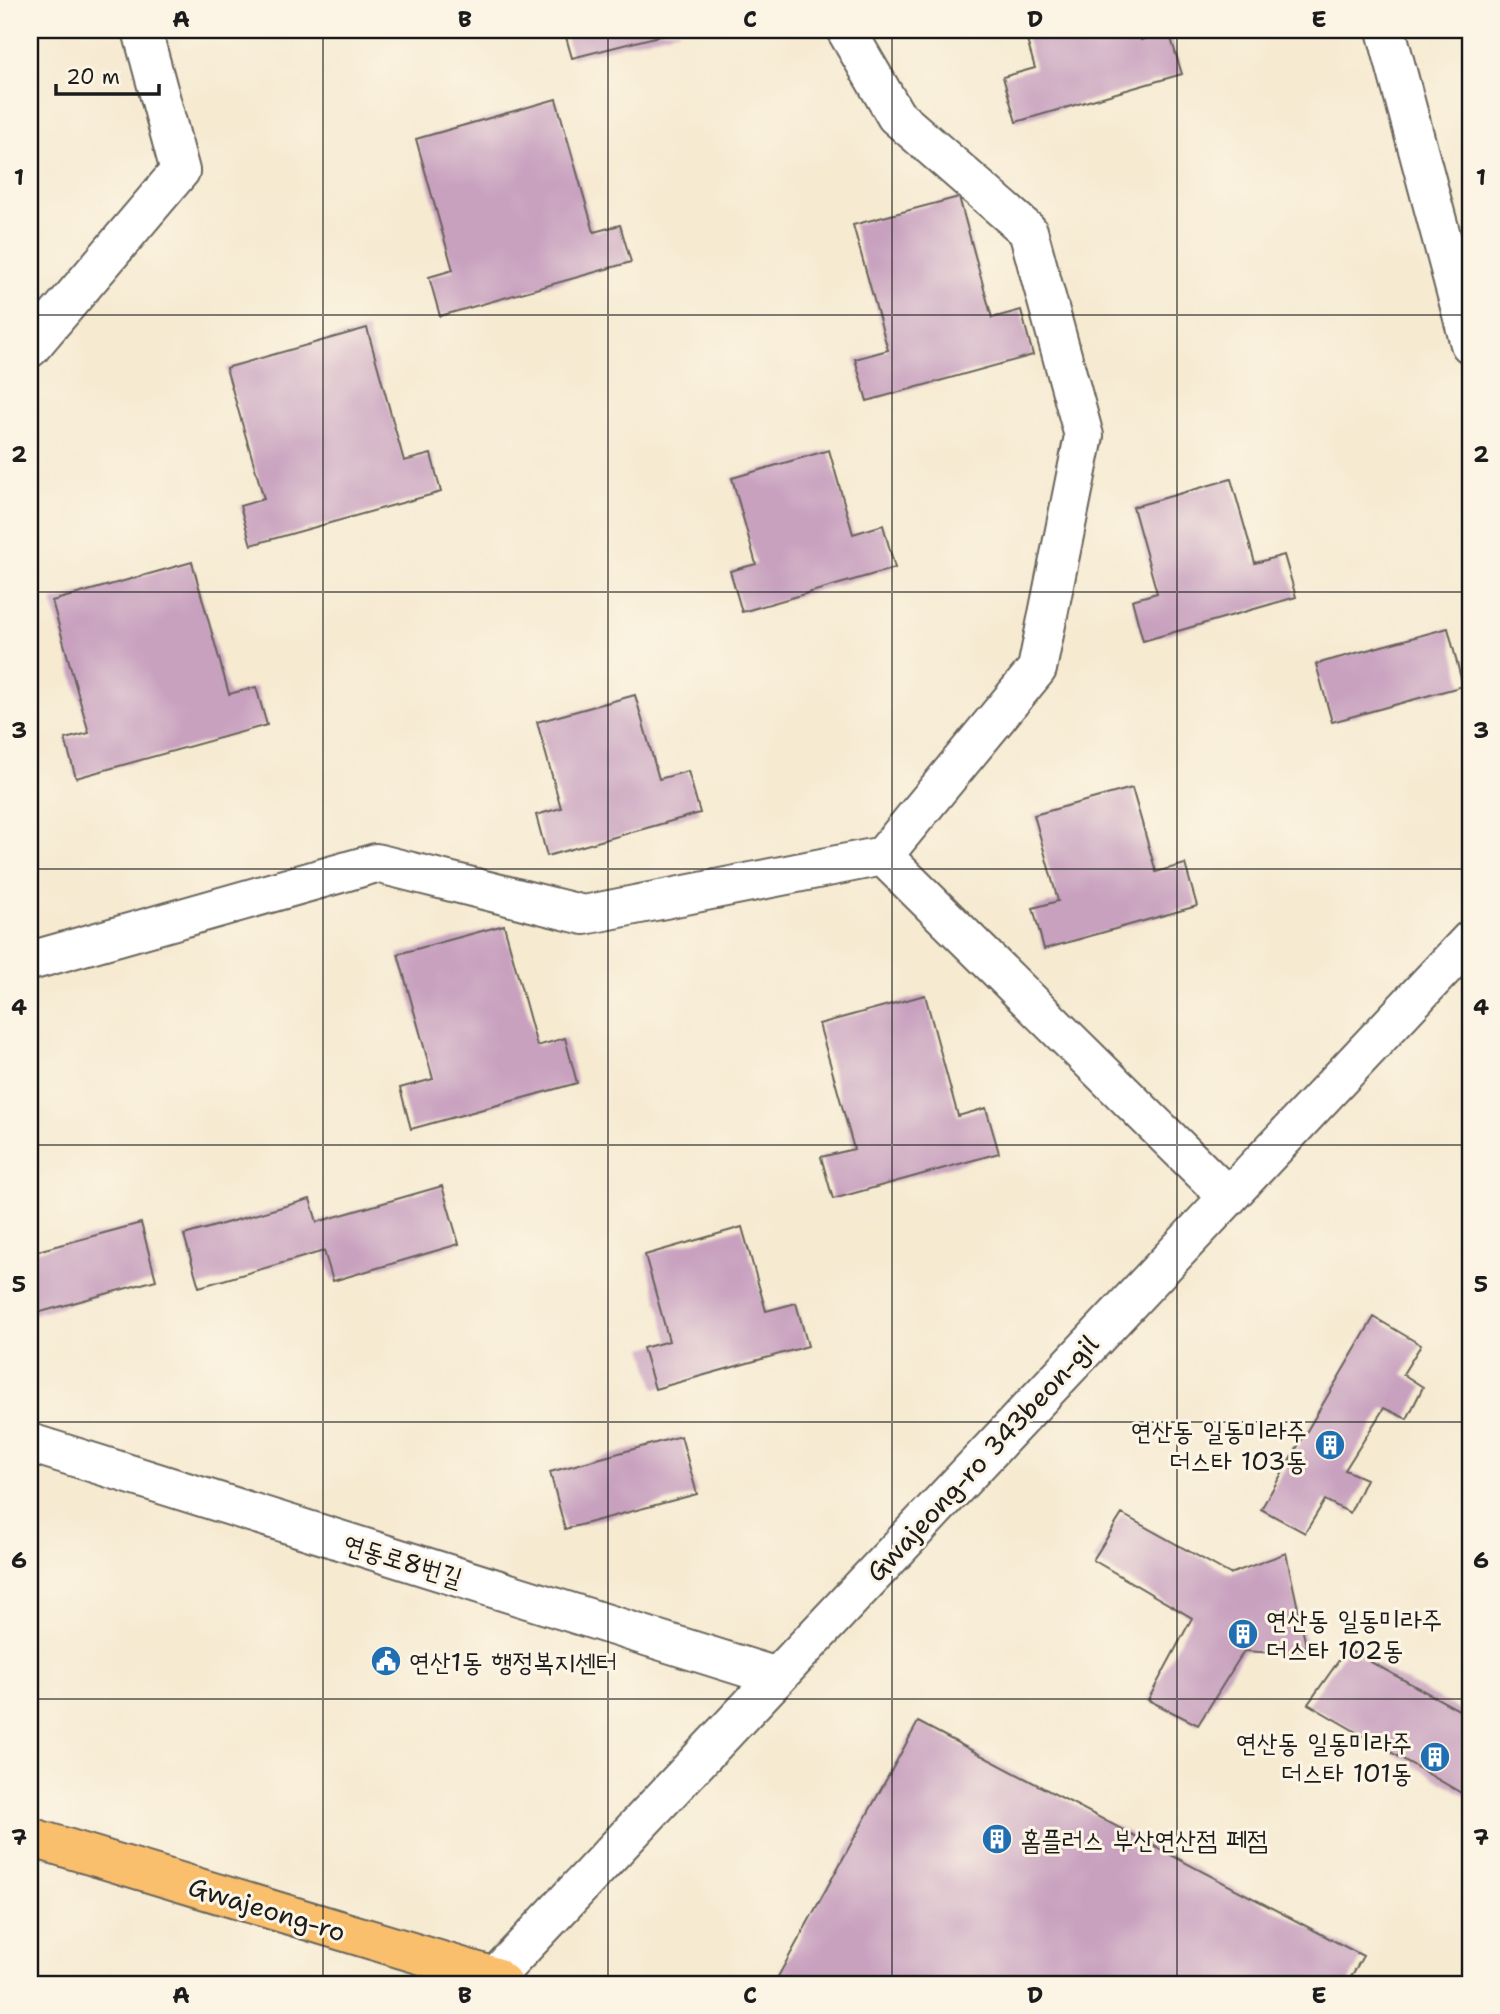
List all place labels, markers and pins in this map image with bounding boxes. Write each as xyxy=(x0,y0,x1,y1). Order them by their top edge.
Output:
place label: 연산동 일동미라주 더스타 103동 xyxy=(1131,1413,1307,1478)
building icon: 연산동 일동미라주 더스타 103동 xyxy=(1313,1428,1347,1462)
place label: 연산동 일동미라주 더스타 102동 xyxy=(1266,1602,1442,1667)
building icon: 연산동 일동미라주 더스타 102동 xyxy=(1226,1617,1260,1651)
public building icon: 연산1동 행정복지센터 xyxy=(369,1644,403,1678)
place label: 연산1동 행정복지센터 xyxy=(409,1644,617,1679)
place label: 연산동 일동미라주 더스타 101동 xyxy=(1236,1725,1412,1790)
building icon: 연산동 일동미라주 더스타 101동 xyxy=(1418,1740,1452,1774)
building icon: 홈플러스 부산연산점 페점 xyxy=(980,1822,1014,1856)
place label: 홈플러스 부산연산점 페점 xyxy=(1020,1822,1268,1857)

